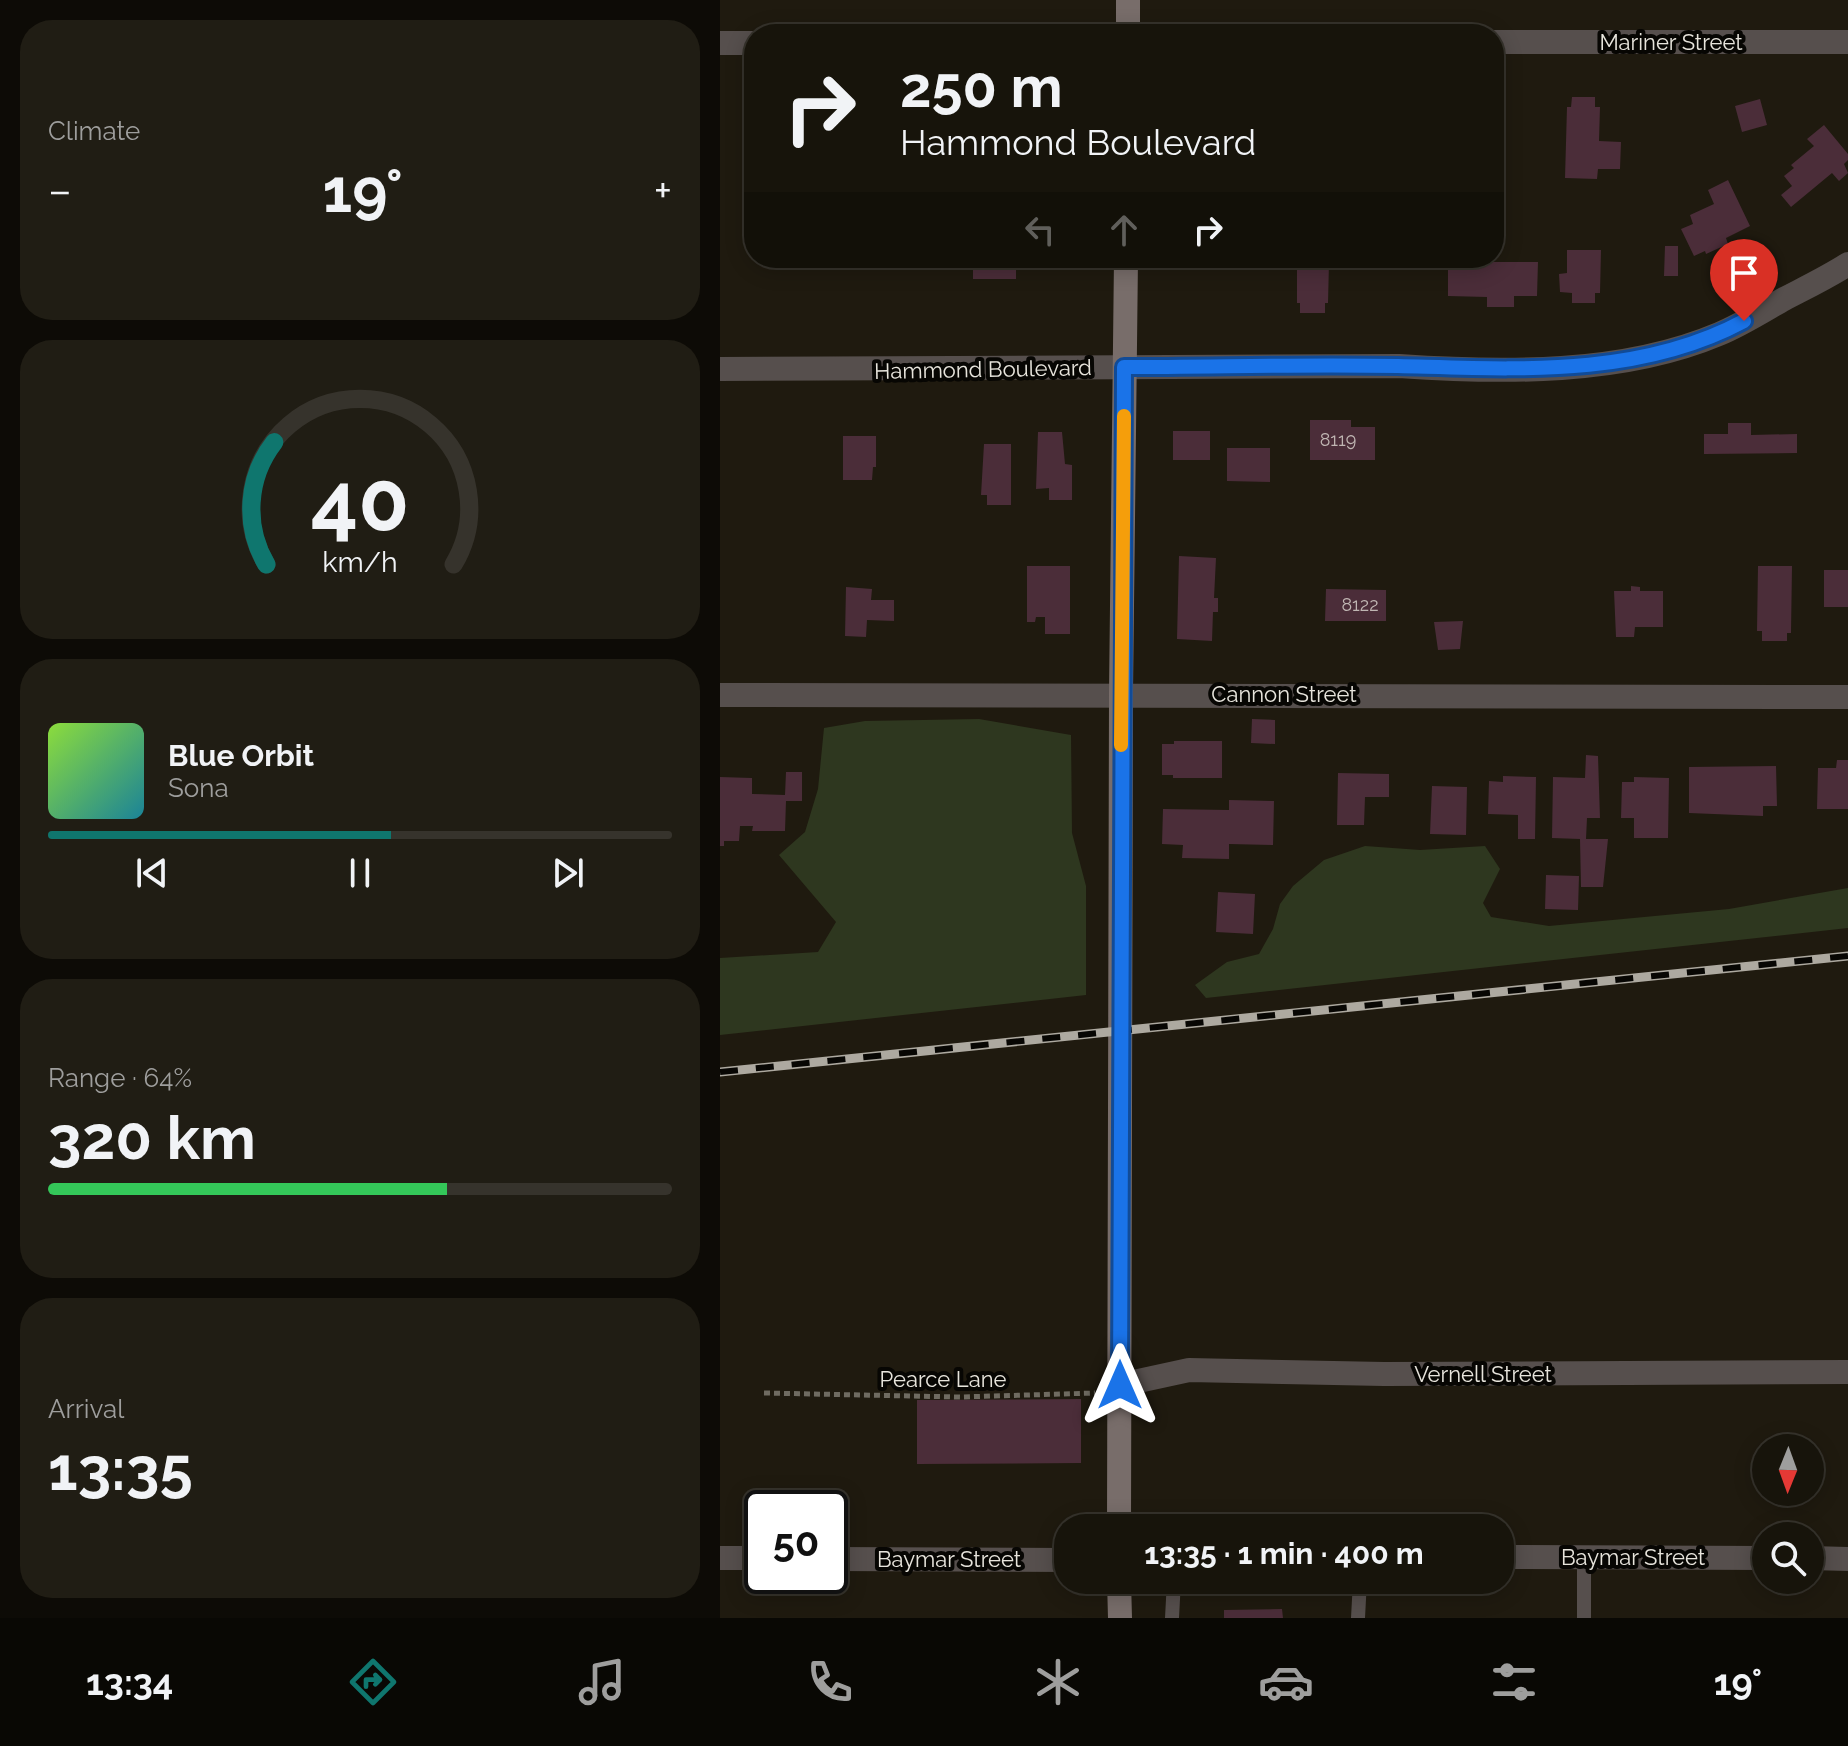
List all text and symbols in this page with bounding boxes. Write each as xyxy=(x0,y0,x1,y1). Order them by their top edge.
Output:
street label: Mariner Street xyxy=(1599,29,1743,55)
text: 250 m xyxy=(900,54,1063,120)
icon: right xyxy=(768,56,872,160)
text: Climate xyxy=(48,116,140,146)
text: Hammond Boulevard xyxy=(900,121,1256,163)
text: 19° xyxy=(323,156,403,226)
text: − xyxy=(48,165,72,216)
text: + xyxy=(654,165,672,216)
icon: left xyxy=(1018,208,1062,252)
icon: ahead xyxy=(1102,208,1146,252)
icon: right xyxy=(1186,208,1230,252)
pin xyxy=(1710,239,1778,321)
icon: arrive xyxy=(1722,251,1766,295)
street label: Hammond Boulevard xyxy=(874,354,1092,384)
house number: 8119 xyxy=(1320,429,1356,450)
text: 40 xyxy=(311,453,409,550)
text: km/h xyxy=(322,546,398,580)
house number: 8122 xyxy=(1341,594,1379,615)
street label: Cannon Street xyxy=(1211,681,1357,707)
text: Blue Orbit xyxy=(168,738,314,773)
text: Sona xyxy=(168,773,229,803)
icon: previous xyxy=(130,851,174,895)
icon: pause xyxy=(338,851,382,895)
icon: next xyxy=(546,851,590,895)
text: Range · 64% xyxy=(48,1063,192,1093)
text: 320 km xyxy=(48,1103,256,1173)
position arrow xyxy=(1078,1343,1162,1427)
street label: Vernell Street xyxy=(1414,1361,1553,1387)
street label: Pearce Lane xyxy=(880,1366,1006,1392)
text: Arrival xyxy=(48,1394,124,1424)
text: 13:35 xyxy=(48,1434,193,1504)
north arrow xyxy=(1752,1434,1824,1506)
map controls xyxy=(1752,1434,1824,1594)
speed limit sign: 50 xyxy=(744,1490,848,1594)
button: search xyxy=(1752,1522,1824,1594)
text: 13:35 · 1 min · 400 m xyxy=(1144,1536,1424,1571)
street label: Baymar Street xyxy=(1561,1544,1706,1570)
street label: Baymar Street xyxy=(877,1546,1022,1572)
icon: directions xyxy=(345,1654,401,1710)
icon: music xyxy=(574,1654,630,1710)
icon: phone xyxy=(802,1654,858,1710)
icon: climate xyxy=(1030,1654,1086,1710)
icon: car xyxy=(1258,1654,1314,1710)
icon: filters xyxy=(1486,1654,1542,1710)
text: 13:34 xyxy=(86,1661,173,1703)
text: 19° xyxy=(1714,1661,1762,1703)

